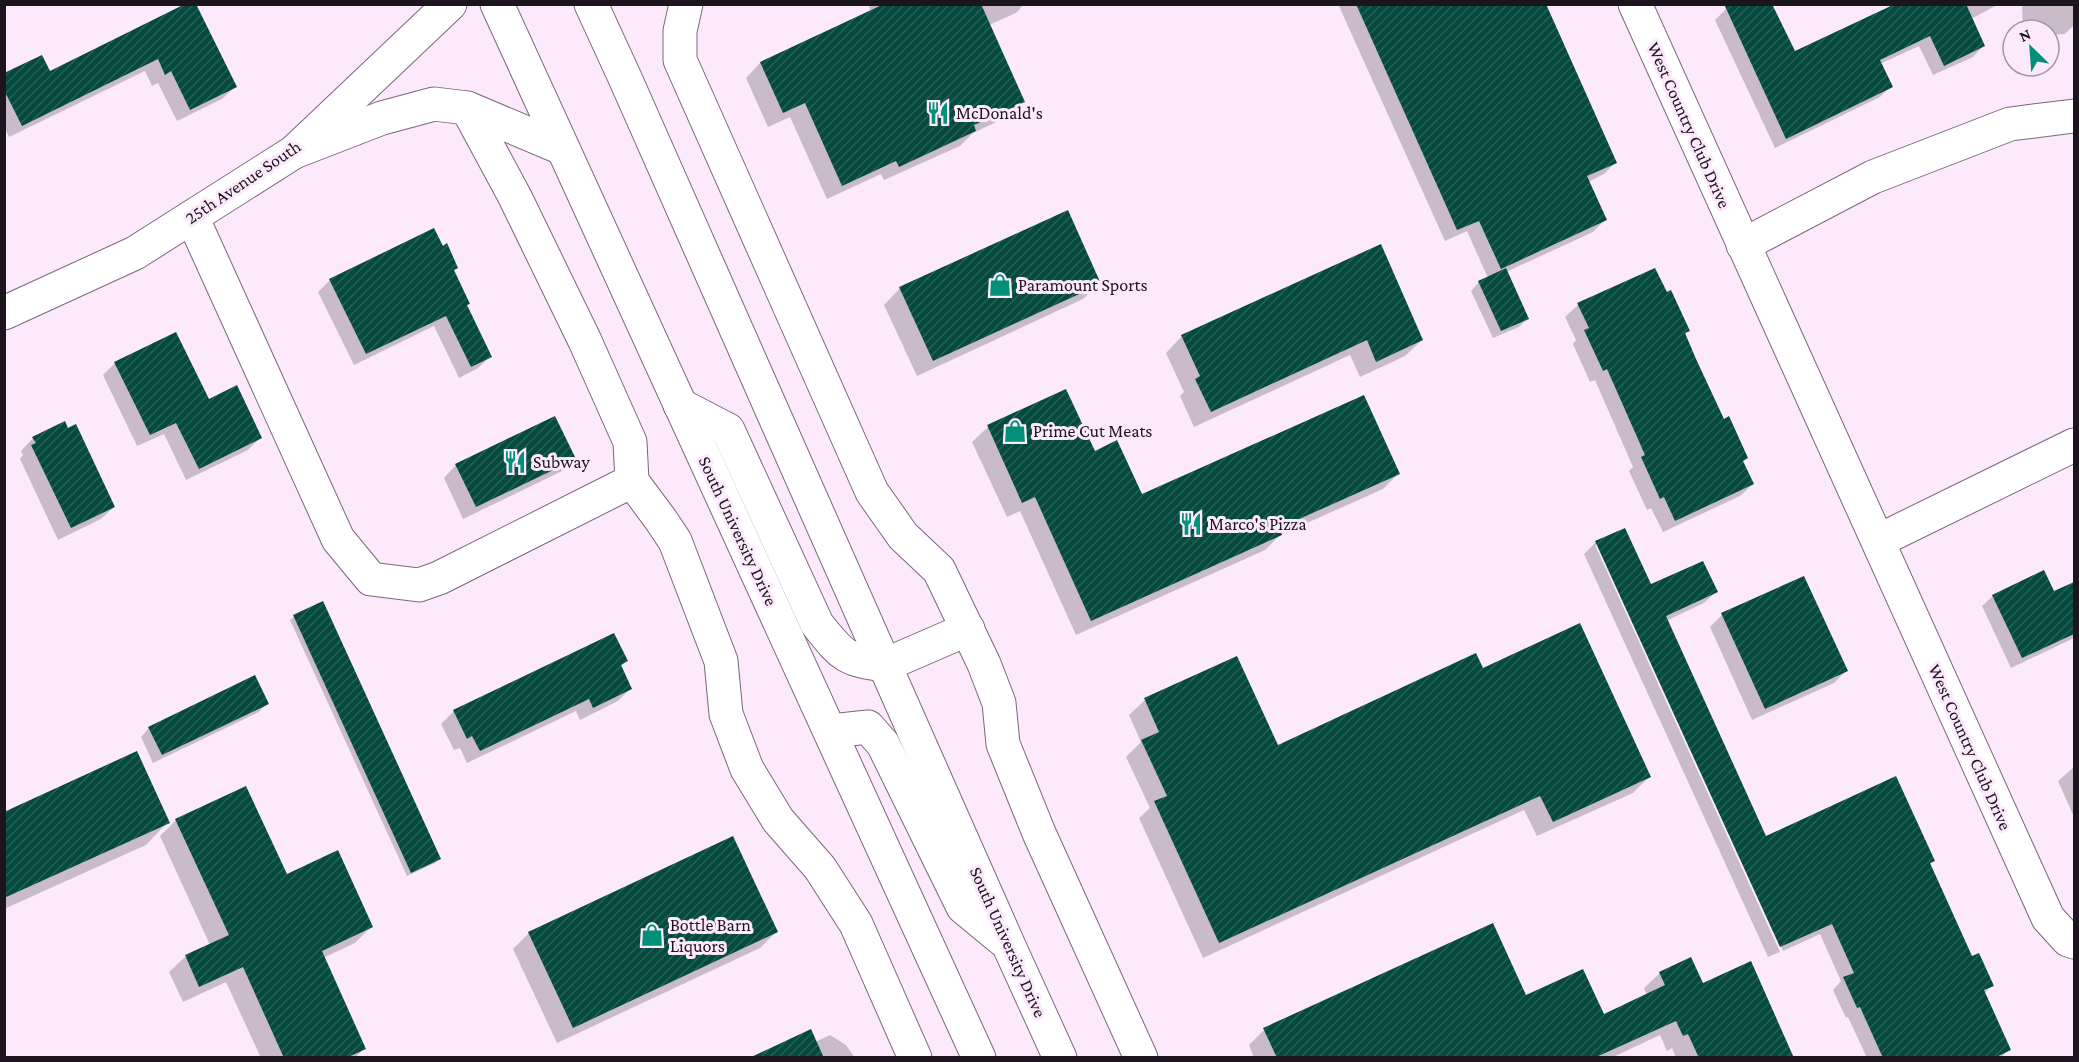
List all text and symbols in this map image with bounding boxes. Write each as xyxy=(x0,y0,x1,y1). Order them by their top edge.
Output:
north arrow xyxy=(2001,18,2061,78)
text: N xyxy=(2016,25,2033,45)
street label: West Country Club Drive xyxy=(1643,39,1735,211)
restaurant icon: McDonald's xyxy=(925,100,951,126)
place label: McDonald's xyxy=(956,103,1043,123)
street label: 25th Avenue South xyxy=(181,136,305,228)
shop icon: Paramount Sports xyxy=(987,272,1013,298)
place label: Paramount Sports xyxy=(1018,275,1147,295)
shop icon: Prime Cut Meats xyxy=(1002,418,1028,444)
place label: Prime Cut Meats xyxy=(1033,421,1152,441)
restaurant icon: Subway xyxy=(502,449,528,475)
place label: Subway xyxy=(533,452,591,472)
street label: South University Drive xyxy=(695,453,781,609)
restaurant icon: Marco's Pizza xyxy=(1178,511,1204,537)
place label: Marco's Pizza xyxy=(1209,514,1307,534)
street label: West Country Club Drive xyxy=(1924,661,2016,833)
street label: South University Drive xyxy=(966,864,1050,1020)
place label: Bottle Barn Liquors xyxy=(670,915,751,956)
shop icon: Bottle Barn Liquors xyxy=(639,922,665,948)

